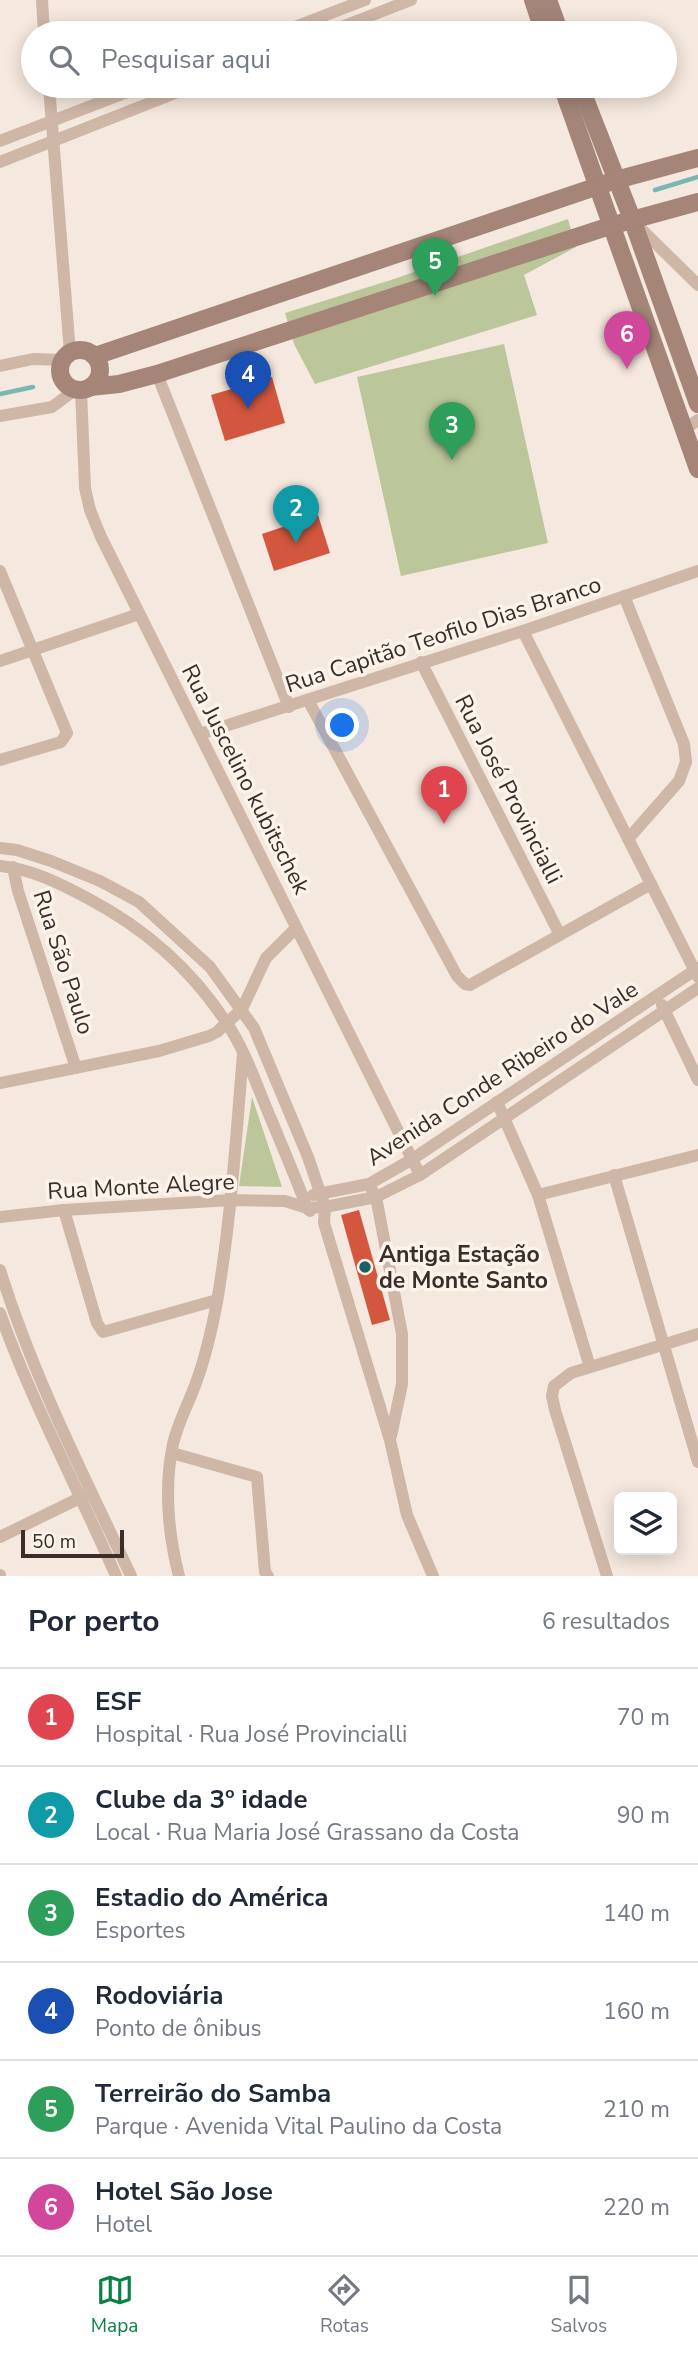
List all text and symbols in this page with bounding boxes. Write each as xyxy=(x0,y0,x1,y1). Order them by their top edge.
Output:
search box xyxy=(21,21,677,98)
icon: search xyxy=(45,41,83,79)
text: Pesquisar aqui xyxy=(101,42,271,77)
pin: 5 xyxy=(412,238,458,296)
pin: 6 xyxy=(604,311,650,369)
pin: 4 xyxy=(225,351,271,409)
pin: 3 xyxy=(429,402,475,460)
pin: 2 xyxy=(273,485,319,543)
street label: Rua Capitão Teofilo Dias Branco xyxy=(281,569,605,700)
street label: Rua Juscelino kubitschek xyxy=(174,659,317,900)
street label: Rua José Provincialli xyxy=(447,689,570,889)
your location xyxy=(325,708,359,742)
pin: 1 xyxy=(421,766,467,824)
street label: Rua São Paulo xyxy=(26,886,101,1038)
street label: Avenida Conde Ribeiro do Vale xyxy=(360,974,644,1173)
street label: Rua Monte Alegre xyxy=(47,1166,235,1207)
place label: Antiga Estação de Monte Santo xyxy=(379,1239,548,1296)
marker: Antiga Estação de Monte Santo xyxy=(357,1259,373,1275)
map controls xyxy=(614,1492,677,1555)
button: layers xyxy=(614,1492,677,1555)
scale bar xyxy=(21,1527,124,1559)
text: 50 m xyxy=(32,1529,76,1555)
text: Por perto xyxy=(28,1601,159,1642)
text: 6 resultados xyxy=(542,1606,670,1637)
text: ESF xyxy=(95,1684,141,1719)
text: 1 xyxy=(44,1702,58,1733)
text: 70 m xyxy=(617,1702,670,1733)
text: Hospital · Rua José Provincialli xyxy=(95,1719,407,1750)
text: Clube da 3º idade xyxy=(95,1782,308,1817)
text: 2 xyxy=(44,1800,58,1831)
text: 90 m xyxy=(617,1800,670,1831)
text: Local · Rua Maria José Grassano da Costa xyxy=(95,1817,519,1848)
text: Estadio do América xyxy=(95,1880,328,1915)
text: 3 xyxy=(44,1898,58,1929)
text: 140 m xyxy=(603,1898,670,1929)
text: Esportes xyxy=(95,1915,186,1946)
text: Rodoviária xyxy=(95,1978,223,2013)
text: 4 xyxy=(44,1996,58,2027)
text: 160 m xyxy=(603,1996,670,2027)
text: Ponto de ônibus xyxy=(95,2013,262,2044)
text: Terreirão do Samba xyxy=(95,2076,331,2111)
text: 5 xyxy=(44,2094,58,2125)
text: 210 m xyxy=(603,2094,670,2125)
text: Parque · Avenida Vital Paulino da Costa xyxy=(95,2111,502,2142)
text: Hotel São Jose xyxy=(95,2174,273,2209)
text: 6 xyxy=(44,2192,58,2223)
text: 220 m xyxy=(603,2192,670,2223)
text: Hotel xyxy=(95,2209,152,2240)
tab: Mapa xyxy=(91,2271,138,2339)
tab: Rotas xyxy=(320,2271,369,2339)
tab: Salvos xyxy=(551,2271,607,2339)

